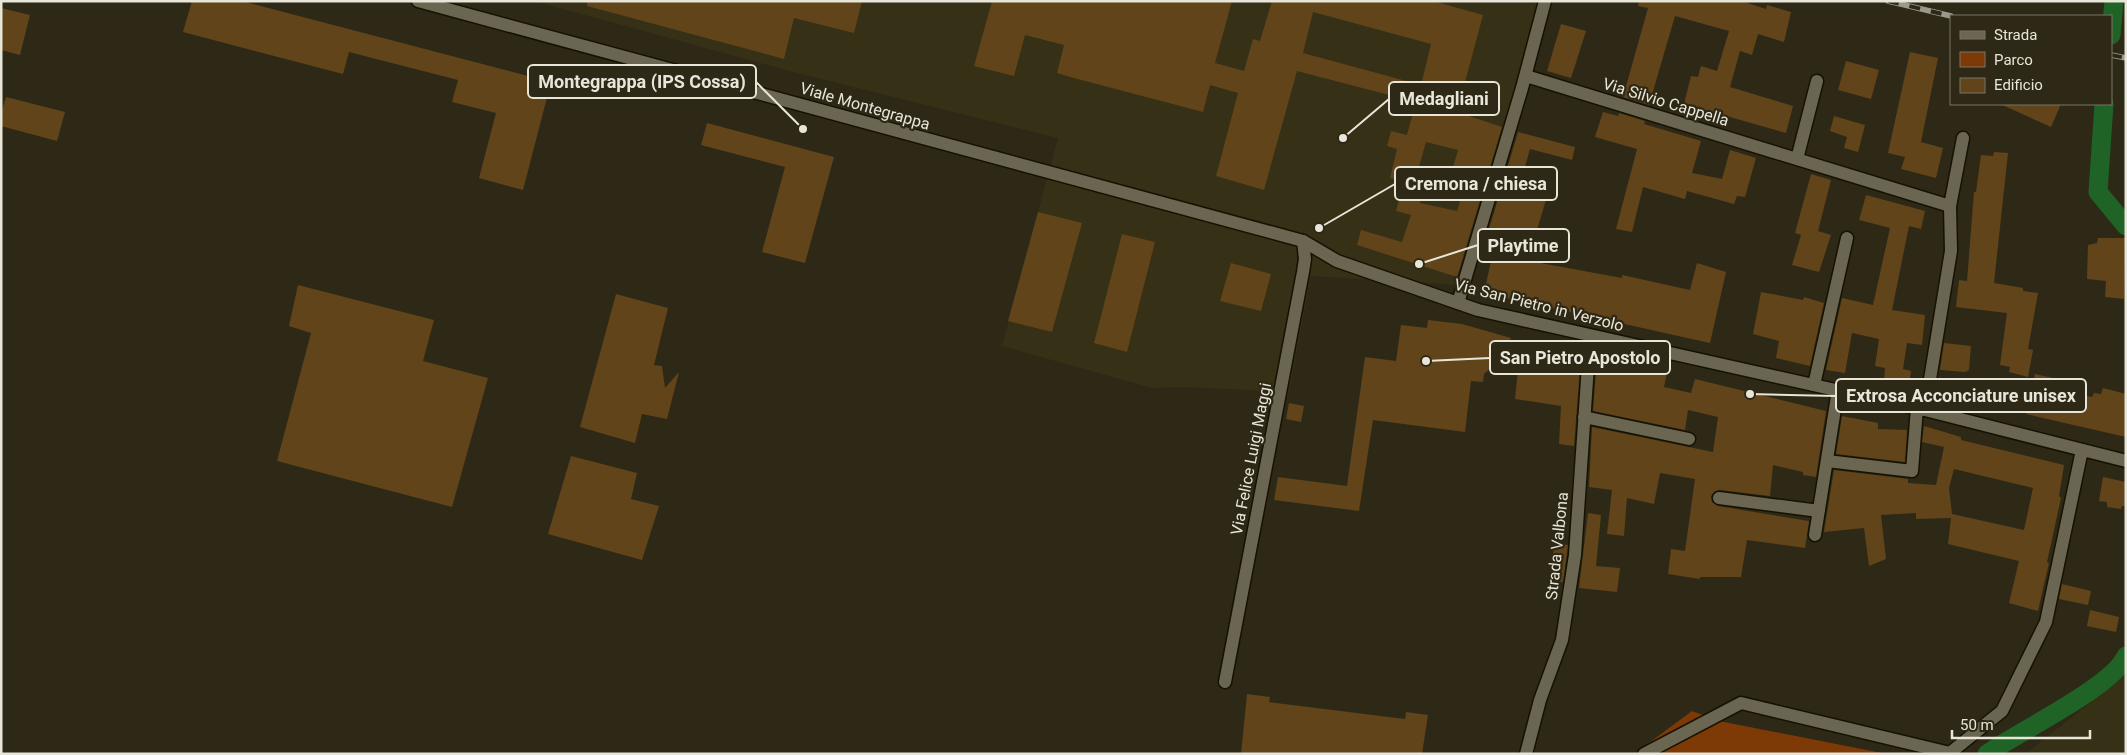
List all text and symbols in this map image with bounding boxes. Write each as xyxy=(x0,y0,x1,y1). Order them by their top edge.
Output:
legend xyxy=(1950,15,2112,105)
text: Strada xyxy=(1994,26,2037,44)
text: Parco xyxy=(1994,51,2033,69)
callout: Montegrappa (IPS Cossa) xyxy=(528,65,756,98)
text: Montegrappa (IPS Cossa) xyxy=(538,71,746,93)
street label: Via Silvio Cappella xyxy=(1601,74,1731,130)
text: Edificio xyxy=(1994,76,2043,94)
street label: Viale Montegrappa xyxy=(798,78,932,134)
callout: Medagliani xyxy=(1389,82,1499,115)
text: Medagliani xyxy=(1399,88,1489,109)
callout: Cremona / chiesa xyxy=(1395,167,1557,200)
text: Cremona / chiesa xyxy=(1405,173,1547,194)
callout: Playtime xyxy=(1478,229,1569,262)
text: Playtime xyxy=(1487,235,1559,256)
street label: Via San Pietro in Verzolo xyxy=(1452,275,1626,335)
callout: San Pietro Apostolo xyxy=(1490,341,1670,374)
text: San Pietro Apostolo xyxy=(1500,347,1660,368)
callout: Extrosa Acconciature unisex xyxy=(1836,379,2086,412)
street label: Via Felice Luigi Maggi xyxy=(1227,381,1275,537)
text: Extrosa Acconciature unisex xyxy=(1846,385,2077,406)
street label: Strada Valbona xyxy=(1542,491,1572,601)
scale bar xyxy=(1952,708,2090,740)
text: 50 m xyxy=(1960,716,1994,734)

